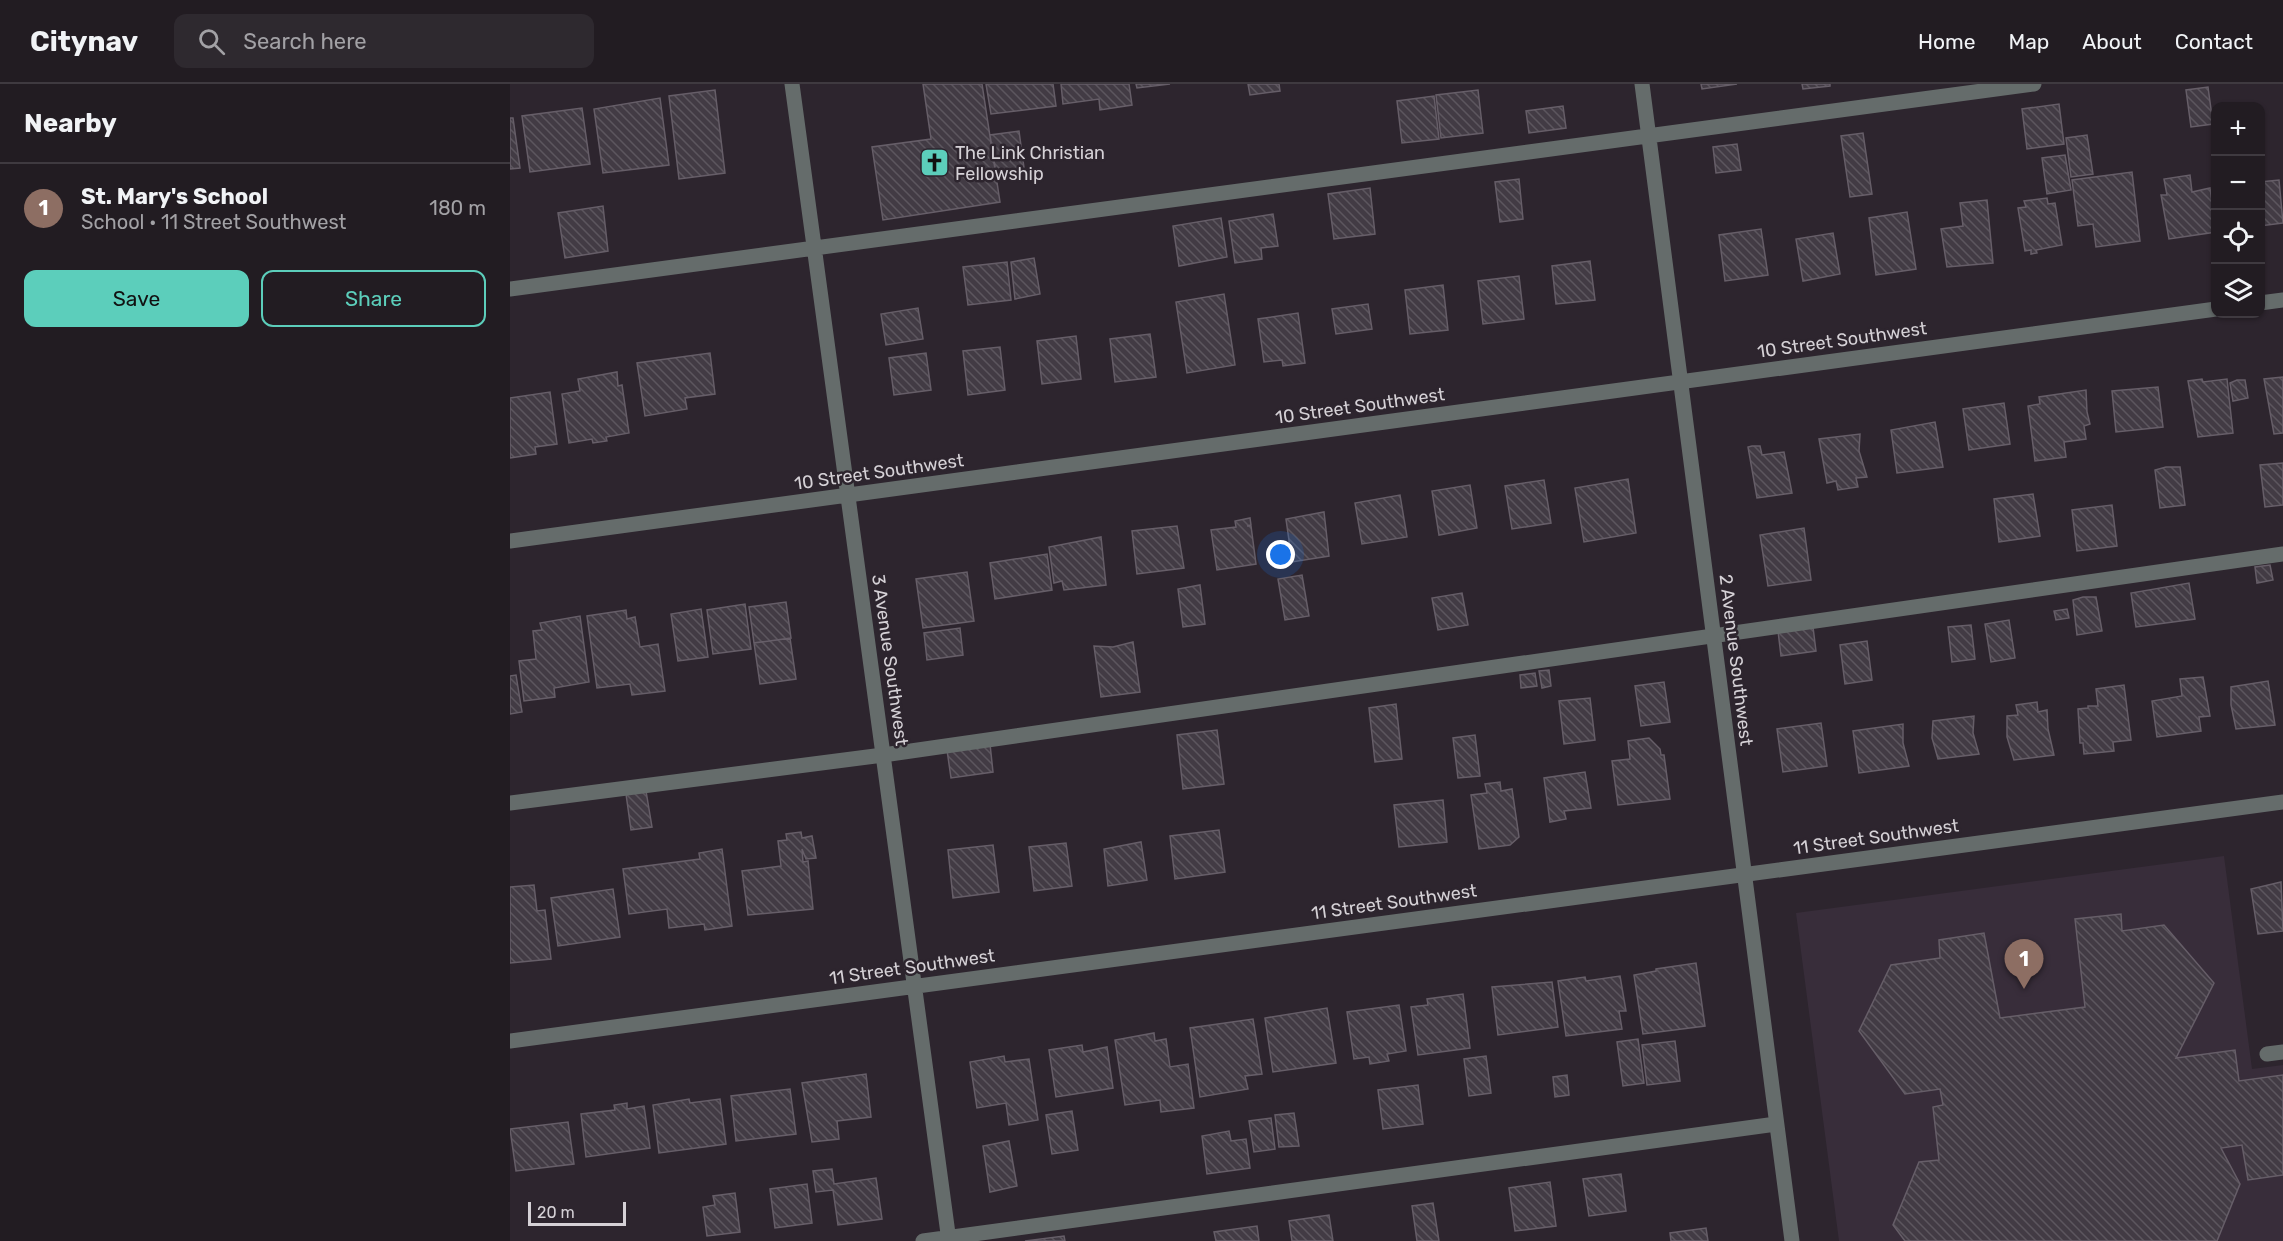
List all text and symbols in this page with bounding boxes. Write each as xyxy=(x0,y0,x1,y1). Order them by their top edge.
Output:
search box xyxy=(174,14,594,68)
text: Citynav xyxy=(30,25,138,58)
icon: search xyxy=(195,25,228,58)
text: Search here xyxy=(243,28,367,55)
text: Home xyxy=(1918,29,1975,54)
text: Map xyxy=(2008,29,2049,54)
text: About xyxy=(2082,29,2142,54)
text: Contact xyxy=(2175,29,2253,54)
map controls xyxy=(2211,102,2265,318)
button: + xyxy=(2211,102,2265,156)
text: Nearby xyxy=(24,108,117,139)
place label: The Link Christian Fellowship xyxy=(955,142,1105,185)
church icon: The Link Christian Fellowship xyxy=(918,147,950,179)
button: − xyxy=(2211,156,2265,210)
text: St. Mary's School xyxy=(81,183,268,210)
text: 1 xyxy=(39,196,48,220)
text: 180 m xyxy=(429,196,486,220)
text: School · 11 Street Southwest xyxy=(81,210,346,234)
button: locate xyxy=(2211,210,2265,264)
button: layers xyxy=(2211,264,2265,318)
button: Save xyxy=(24,270,249,327)
button: Share xyxy=(261,270,486,327)
street label: 10 Street Southwest xyxy=(1756,317,1928,363)
street label: 10 Street Southwest xyxy=(1274,383,1446,429)
street label: 10 Street Southwest xyxy=(793,449,965,495)
your location xyxy=(1266,540,1295,569)
street label: 3 Avenue Southwest xyxy=(867,573,913,747)
street label: 2 Avenue Southwest xyxy=(1715,573,1757,747)
street label: 11 Street Southwest xyxy=(1792,814,1960,860)
street label: 11 Street Southwest xyxy=(1310,879,1478,925)
pin: 1 xyxy=(2004,940,2044,989)
street label: 11 Street Southwest xyxy=(828,944,996,990)
scale bar xyxy=(528,1199,626,1226)
text: 20 m xyxy=(537,1203,575,1222)

